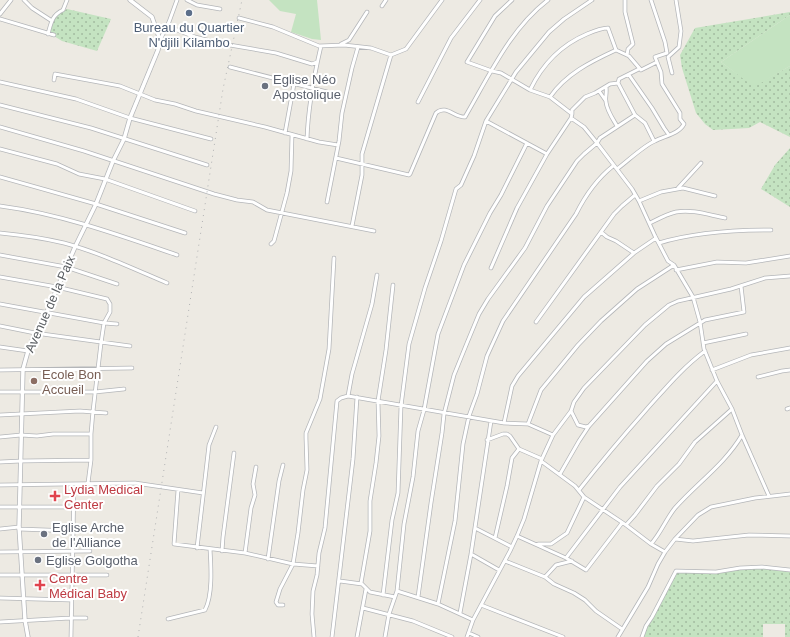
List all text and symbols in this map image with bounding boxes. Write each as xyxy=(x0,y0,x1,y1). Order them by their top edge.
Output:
marker: Bureau du Quartier N'djili Kilambo xyxy=(184,8,194,18)
place label: Bureau du Quartier N'djili Kilambo xyxy=(134,20,245,50)
place label: Eglise Néo Apostolique xyxy=(273,72,341,102)
marker: Eglise Néo Apostolique xyxy=(260,81,270,91)
street label: Avenue de la Paix xyxy=(22,253,78,355)
place label: Ecole Bon Accueil xyxy=(42,367,101,397)
marker: Ecole Bon Accueil xyxy=(29,376,39,386)
place label: Lydia Medical Center xyxy=(64,482,143,512)
marker: Lydia Medical Center xyxy=(49,490,61,502)
place label: Eglise Arche de l'Alliance xyxy=(52,520,124,550)
marker: Eglise Arche de l'Alliance xyxy=(39,529,49,539)
place label: Eglise Golgotha xyxy=(46,553,139,568)
marker: Eglise Golgotha xyxy=(33,555,43,565)
place label: Centre Médical Baby xyxy=(49,571,128,601)
marker: Centre Médical Baby xyxy=(34,579,46,591)

